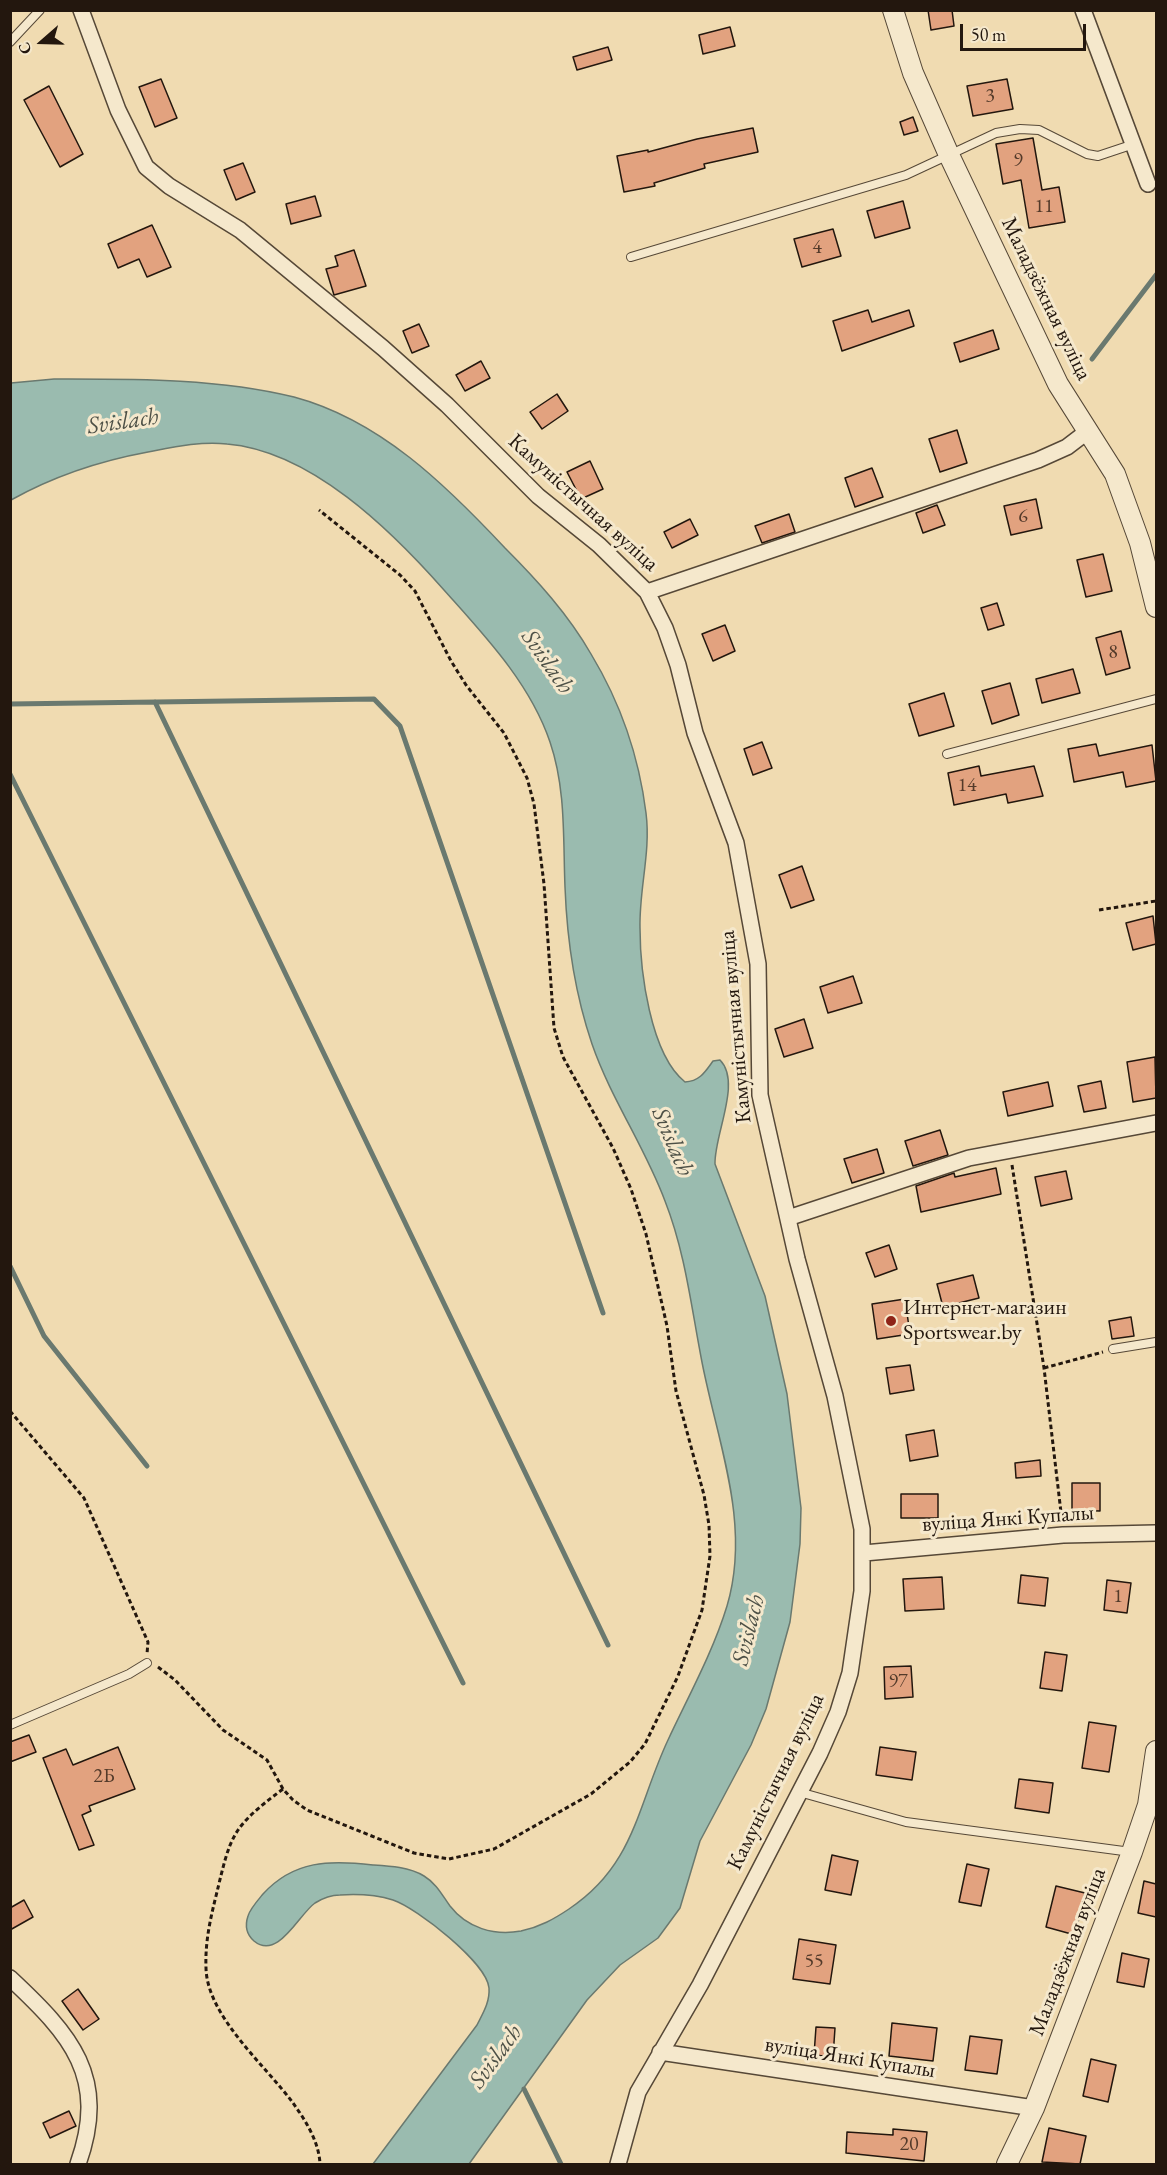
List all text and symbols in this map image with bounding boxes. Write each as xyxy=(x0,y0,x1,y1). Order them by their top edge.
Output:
north arrow xyxy=(12,12,72,72)
scale bar xyxy=(963,12,1089,50)
text: 50 m xyxy=(971,23,1006,46)
text: С xyxy=(13,39,36,57)
house number: 3 xyxy=(985,85,995,109)
house number: 9 xyxy=(1013,149,1023,173)
house number: 11 xyxy=(1034,195,1054,219)
street label: Маладзёжная вуліца xyxy=(995,213,1097,385)
house number: 4 xyxy=(812,236,822,260)
water label: Svislach xyxy=(85,403,161,441)
street label: Камуністычная вуліца xyxy=(502,428,664,578)
house number: 6 xyxy=(1018,505,1028,529)
water label: Svislach xyxy=(515,624,579,700)
house number: 8 xyxy=(1108,641,1118,665)
house number: 14 xyxy=(957,774,977,798)
street label: Камуністычная вуліца xyxy=(714,929,758,1125)
water label: Svislach xyxy=(645,1103,699,1181)
place label: Интернет-магазин Sportswear.by xyxy=(903,1295,1067,1346)
marker: Интернет-магазин Sportswear.by xyxy=(884,1314,898,1328)
street label: вуліца Янкі Купалы xyxy=(921,1500,1095,1538)
house number: 1 xyxy=(1113,1585,1123,1609)
water label: Svislach xyxy=(726,1592,772,1668)
house number: 97 xyxy=(888,1670,908,1694)
street label: Камуністычная вуліца xyxy=(722,1689,830,1875)
house number: 2Б xyxy=(93,1765,115,1789)
street label: Маладзёжная вуліца xyxy=(1024,1864,1112,2040)
house number: 55 xyxy=(804,1950,824,1974)
water label: Svislach xyxy=(463,2020,529,2094)
street label: вуліца Янкі Купалы xyxy=(763,2031,937,2085)
house number: 20 xyxy=(899,2133,919,2157)

